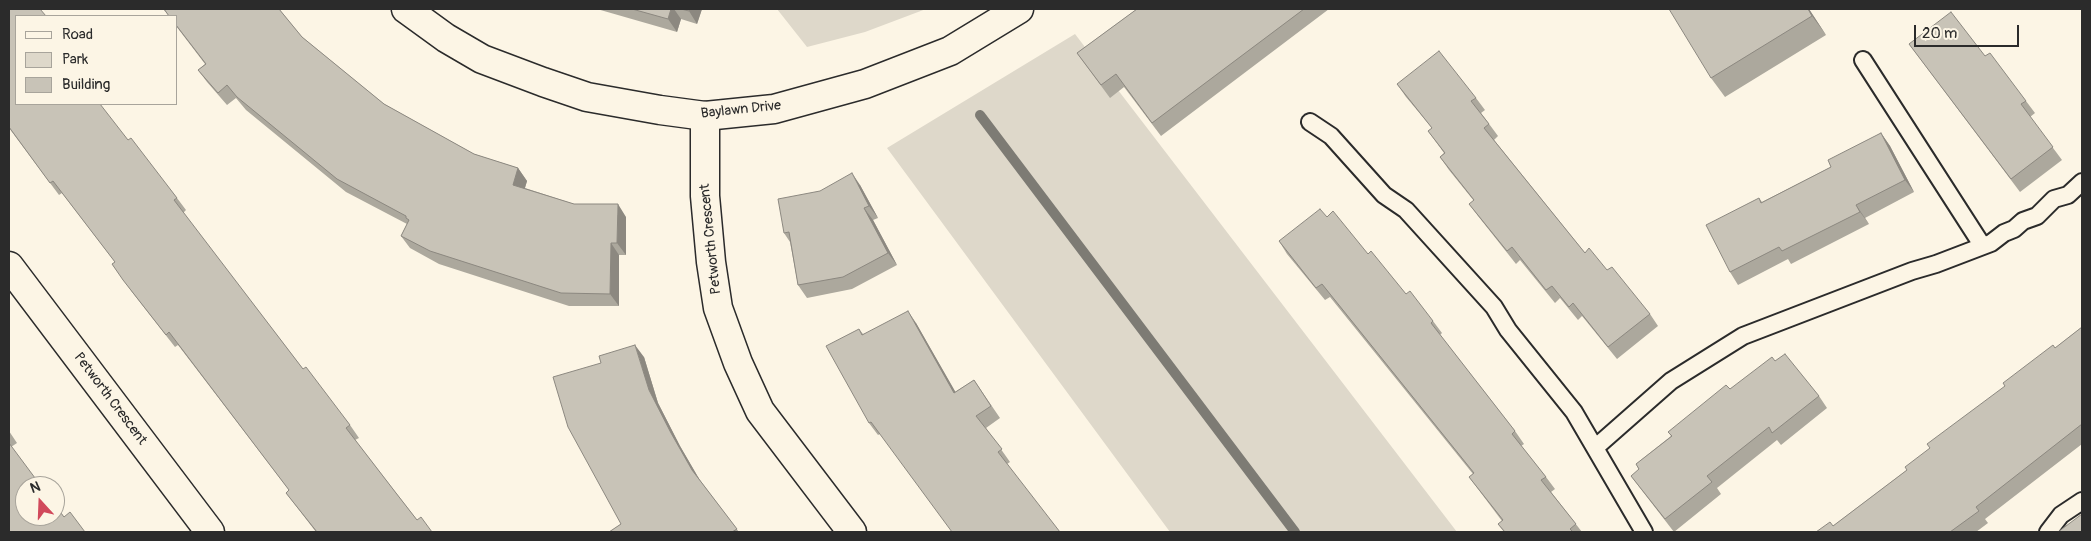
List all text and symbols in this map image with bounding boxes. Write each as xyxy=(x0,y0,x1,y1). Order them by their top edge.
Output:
legend xyxy=(15,15,178,105)
scale bar xyxy=(1916,15,2021,47)
text: 20 m xyxy=(1922,24,1957,43)
text: Road xyxy=(62,25,93,44)
text: Park xyxy=(62,50,88,69)
text: Building xyxy=(62,75,110,94)
street label: Baylawn Drive xyxy=(700,97,782,123)
street label: Petworth Crescent xyxy=(697,183,725,295)
street label: Petworth Crescent xyxy=(70,350,150,448)
north arrow xyxy=(15,476,65,526)
text: N xyxy=(28,478,42,497)

